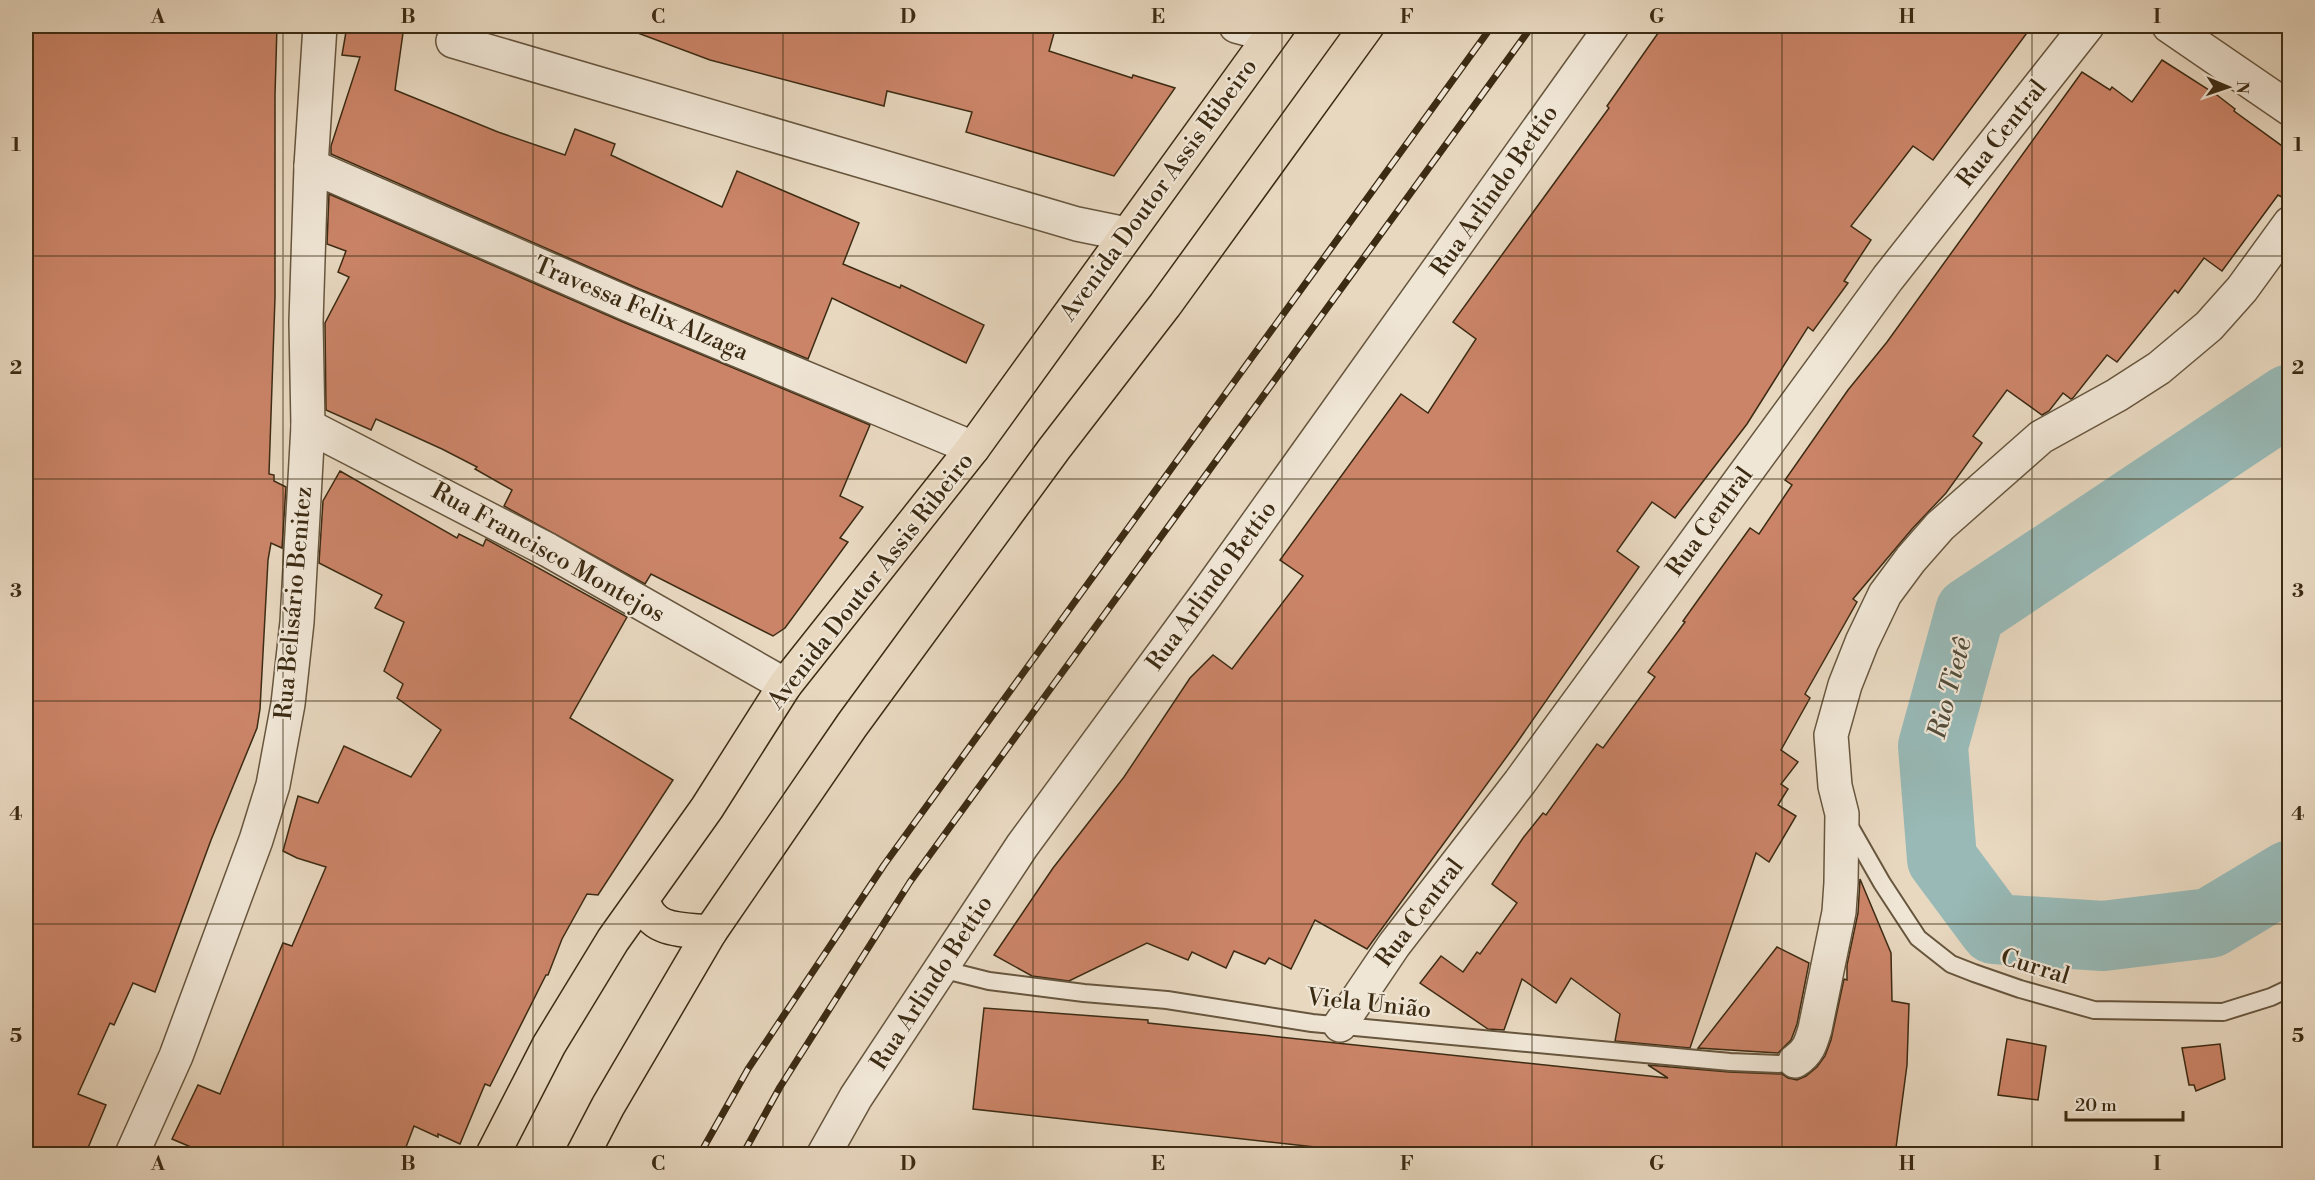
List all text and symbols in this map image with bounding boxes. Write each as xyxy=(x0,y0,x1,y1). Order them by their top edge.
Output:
text: A xyxy=(150,5,166,30)
text: B xyxy=(400,5,416,30)
text: C xyxy=(651,5,665,30)
text: D xyxy=(900,5,916,30)
text: E xyxy=(1151,5,1165,30)
text: F xyxy=(1400,5,1414,30)
text: G xyxy=(1649,5,1665,30)
text: H xyxy=(1899,5,1916,30)
text: I xyxy=(2153,5,2161,30)
street label: Avenida Doutor Assis Ribeiro xyxy=(1053,53,1264,328)
north arrow xyxy=(2198,57,2258,117)
street label: Rua Central xyxy=(1951,74,2053,194)
text: N xyxy=(2232,81,2252,95)
street label: Rua Arlindo Bettio xyxy=(1425,99,1565,283)
text: 1 xyxy=(11,133,21,158)
text: 1 xyxy=(2293,133,2303,158)
street label: Travessa Felix Alzaga xyxy=(529,250,754,368)
text: 2 xyxy=(10,356,22,381)
text: 2 xyxy=(2292,356,2304,381)
street label: Avenida Doutor Assis Ribeiro xyxy=(761,447,981,716)
street label: Rua Central xyxy=(1660,461,1760,583)
street label: Rua Francisco Montejos xyxy=(426,476,670,630)
street label: Rua Belisário Benitez xyxy=(269,485,319,721)
street label: Rua Arlindo Bettio xyxy=(1140,495,1284,677)
text: 3 xyxy=(10,579,22,604)
text: 3 xyxy=(2292,579,2304,604)
water label: Rio Tietê xyxy=(1921,633,1979,743)
text: 4 xyxy=(9,802,23,827)
text: 4 xyxy=(2291,802,2305,827)
street label: Rua Central xyxy=(1369,853,1471,973)
street label: Rua Arlindo Bettio xyxy=(864,890,1000,1076)
street label: Curral xyxy=(1997,942,2073,992)
street label: Viela União xyxy=(1304,982,1433,1025)
text: 5 xyxy=(10,1024,22,1049)
text: 5 xyxy=(2292,1024,2304,1049)
scale bar xyxy=(2066,1084,2183,1122)
text: 20 m xyxy=(2075,1094,2117,1117)
text: A xyxy=(150,1152,166,1177)
text: B xyxy=(400,1152,416,1177)
text: C xyxy=(651,1152,665,1177)
text: D xyxy=(900,1152,916,1177)
text: E xyxy=(1151,1152,1165,1177)
text: F xyxy=(1400,1152,1414,1177)
text: G xyxy=(1649,1152,1665,1177)
text: H xyxy=(1899,1152,1916,1177)
text: I xyxy=(2153,1152,2161,1177)

